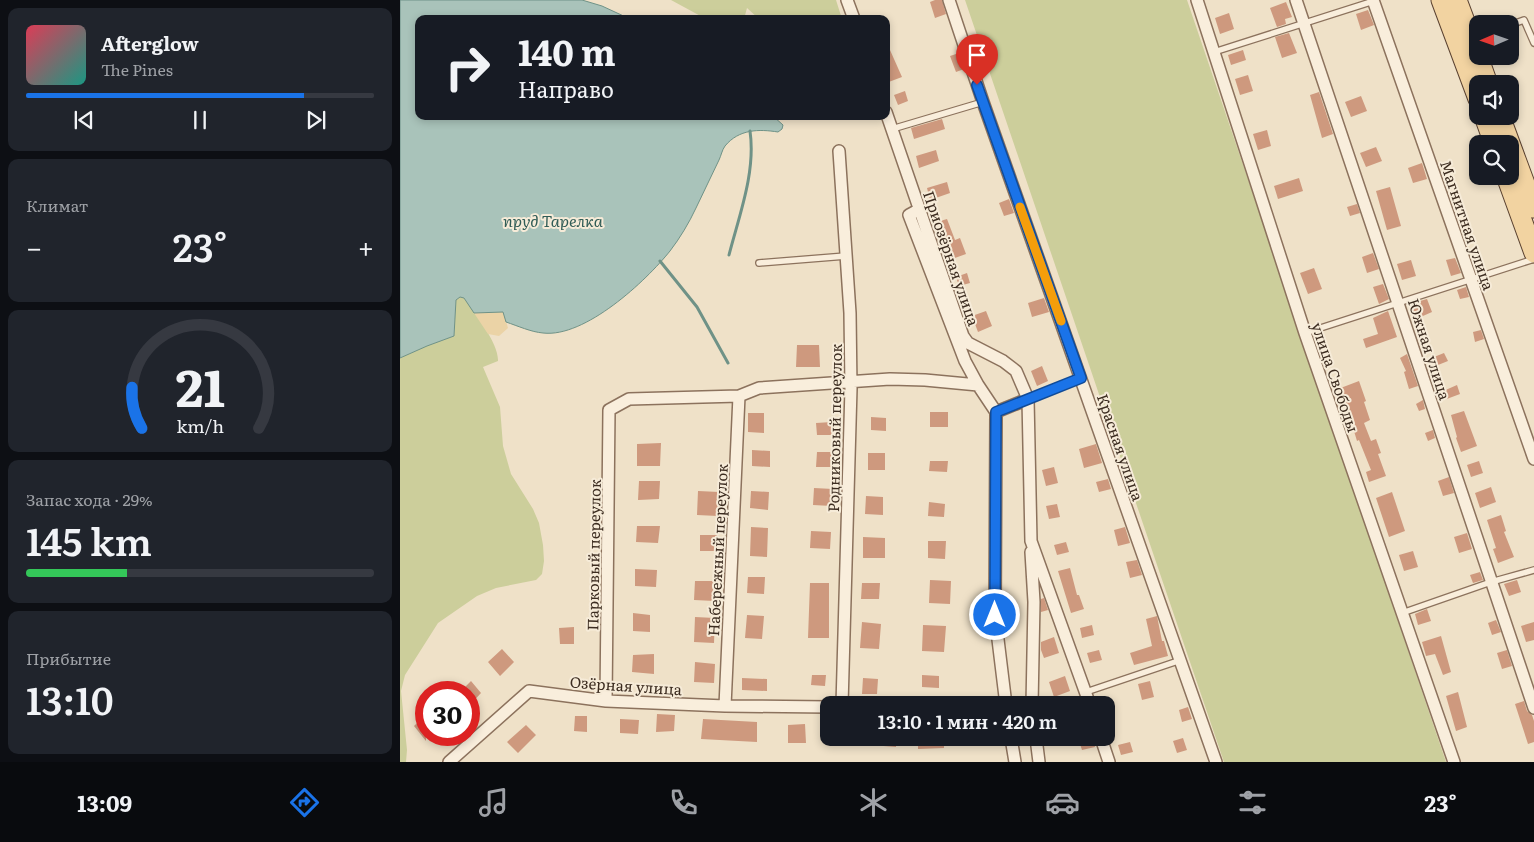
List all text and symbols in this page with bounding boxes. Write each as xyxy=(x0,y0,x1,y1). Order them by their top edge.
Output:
north arrow xyxy=(1469,15,1519,65)
map controls xyxy=(1469,15,1519,185)
text: 140 m xyxy=(518,25,616,77)
text: Afterglow xyxy=(101,29,199,57)
pin xyxy=(956,34,998,85)
icon: right xyxy=(435,35,500,100)
icon: arrive xyxy=(963,41,991,69)
text: The Pines xyxy=(101,57,173,81)
text: Направо xyxy=(518,72,614,105)
button: sound xyxy=(1469,75,1519,125)
icon: previous xyxy=(70,106,98,134)
icon: pause xyxy=(186,106,214,134)
icon: next xyxy=(302,106,330,134)
button: search xyxy=(1469,135,1519,185)
street label: Магнитная улица xyxy=(1435,157,1501,294)
street label: Приозёрная улица xyxy=(918,187,986,330)
text: Климат xyxy=(26,193,88,217)
water label: пруд Тарелка xyxy=(503,208,604,232)
text: 23° xyxy=(173,217,227,274)
text: − xyxy=(26,225,42,267)
text: + xyxy=(358,225,374,267)
street label: Южная улица xyxy=(1403,295,1458,404)
street label: улица Свободы xyxy=(1306,319,1366,435)
street label: Родниковый переулок xyxy=(821,343,847,512)
text: 21 xyxy=(175,346,225,423)
street label: Красная улица xyxy=(1092,390,1150,505)
text: km/h xyxy=(176,412,224,439)
street label: Набережный переулок xyxy=(701,463,733,637)
street label: Парковый переулок xyxy=(580,479,606,631)
text: Запас хода · 29% xyxy=(26,487,153,511)
text: 145 km xyxy=(26,511,152,568)
position arrow xyxy=(968,588,1020,640)
text: Прибытие xyxy=(26,646,111,670)
text: 13:10 xyxy=(26,670,114,727)
street label: Озёрная улица xyxy=(569,670,684,700)
speed limit sign: 30 xyxy=(415,681,480,746)
text: 13:10 · 1 мин · 420 m xyxy=(878,707,1057,735)
icon: directions xyxy=(287,785,322,820)
icon: music xyxy=(476,785,511,820)
icon: phone xyxy=(666,785,701,820)
icon: climate xyxy=(856,785,891,820)
icon: car xyxy=(1045,785,1080,820)
icon: filters xyxy=(1235,785,1270,820)
text: 13:09 xyxy=(77,786,132,819)
text: 23° xyxy=(1424,786,1457,819)

